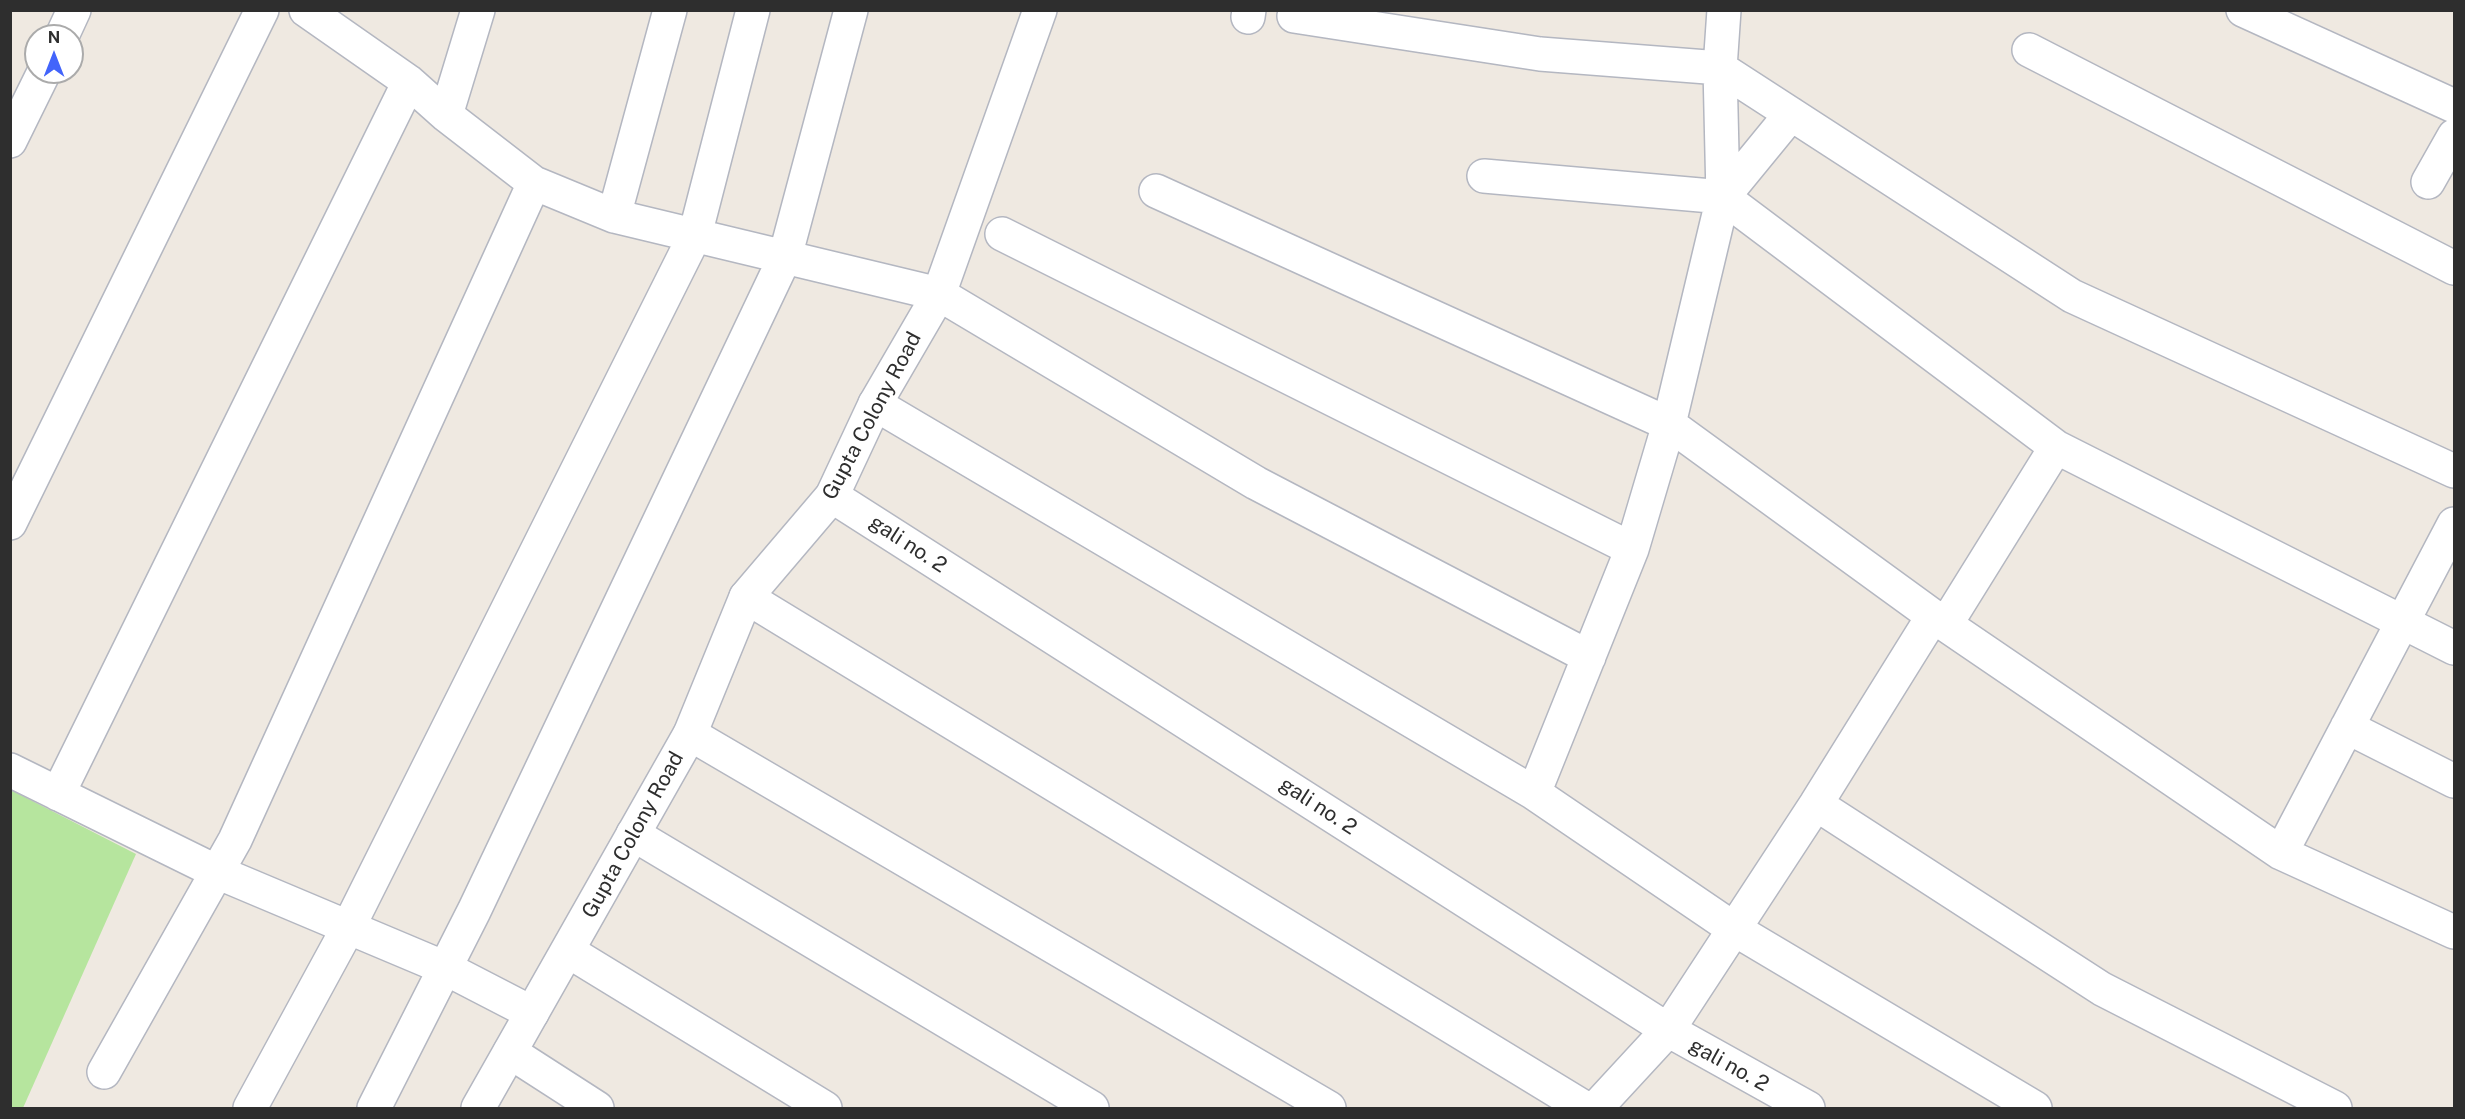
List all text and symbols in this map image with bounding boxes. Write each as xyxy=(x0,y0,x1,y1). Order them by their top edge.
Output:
north arrow xyxy=(24,24,84,84)
text: N xyxy=(48,28,60,47)
street label: Gupta Colony Road xyxy=(817,328,927,504)
street label: gali no. 2 xyxy=(865,510,951,578)
street label: Gupta Colony Road xyxy=(577,747,689,923)
street label: gali no. 2 xyxy=(1275,772,1361,840)
street label: gali no. 2 xyxy=(1685,1033,1773,1097)

